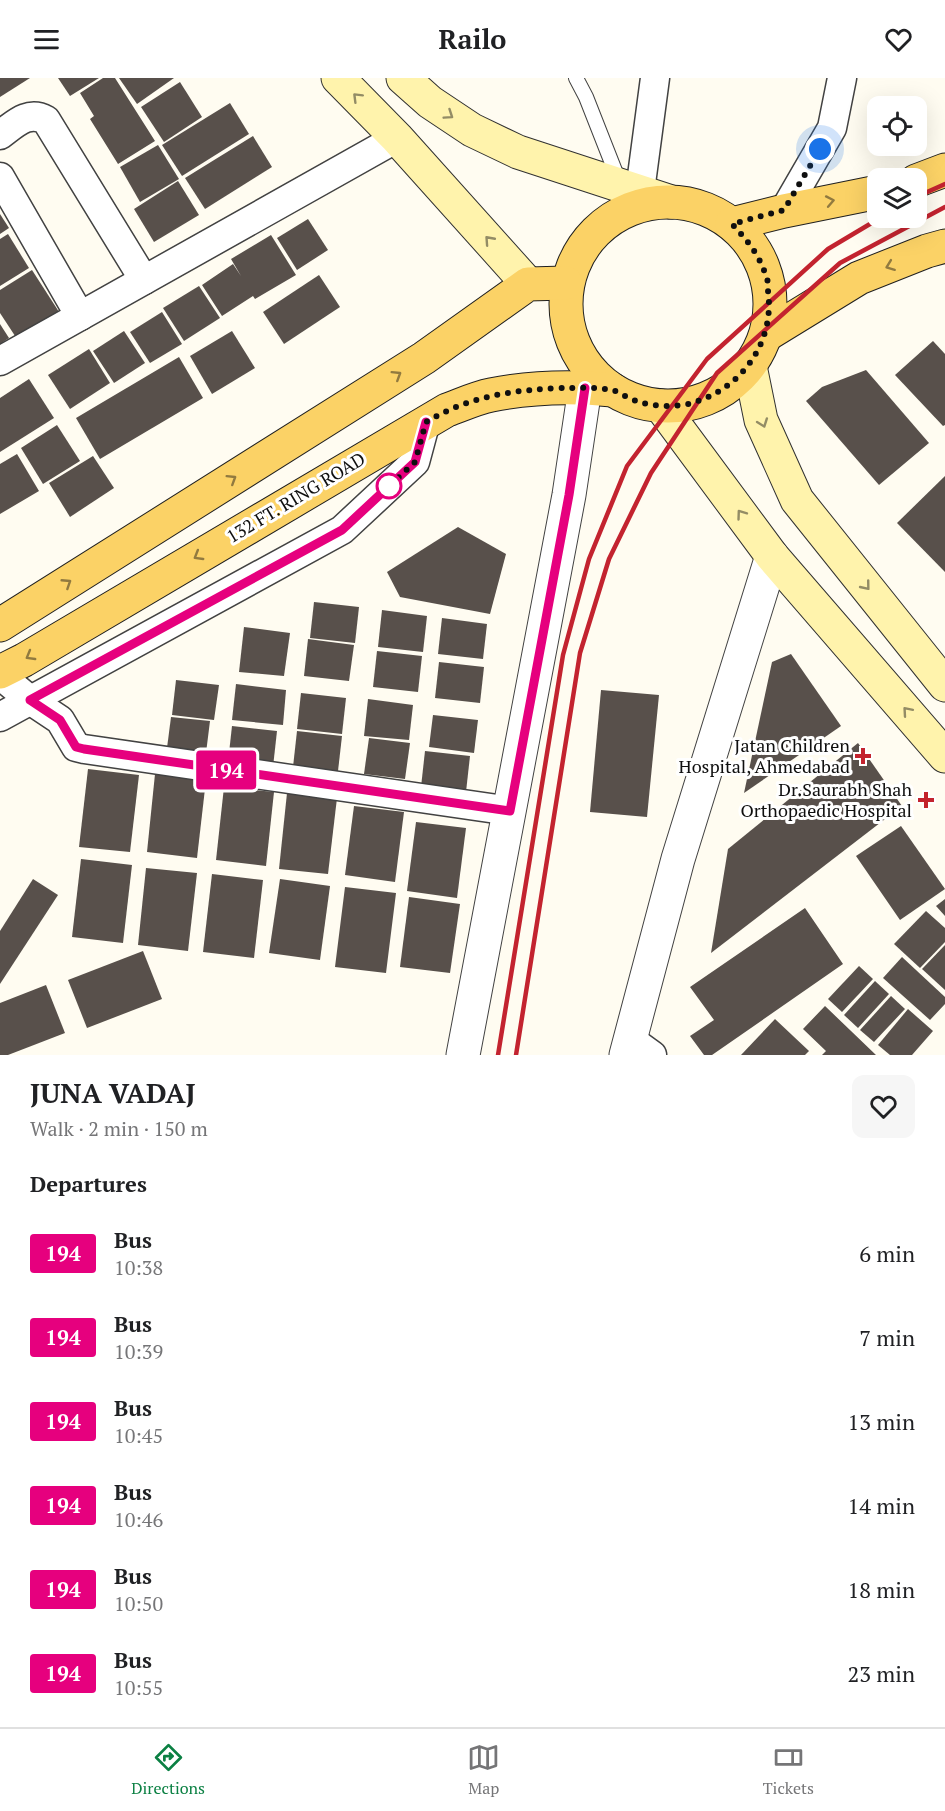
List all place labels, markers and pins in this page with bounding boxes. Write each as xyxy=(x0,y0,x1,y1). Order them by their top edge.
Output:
unlabelled marker xyxy=(376,473,402,499)
place label: Jatan Children Hospital, Ahmedabad xyxy=(679,733,850,778)
marker: Jatan Children Hospital, Ahmedabad xyxy=(854,747,872,765)
place label: Dr.Saurabh Shah Orthopaedic Hospital xyxy=(740,777,912,822)
marker: Dr.Saurabh Shah Orthopaedic Hospital xyxy=(917,791,935,809)

